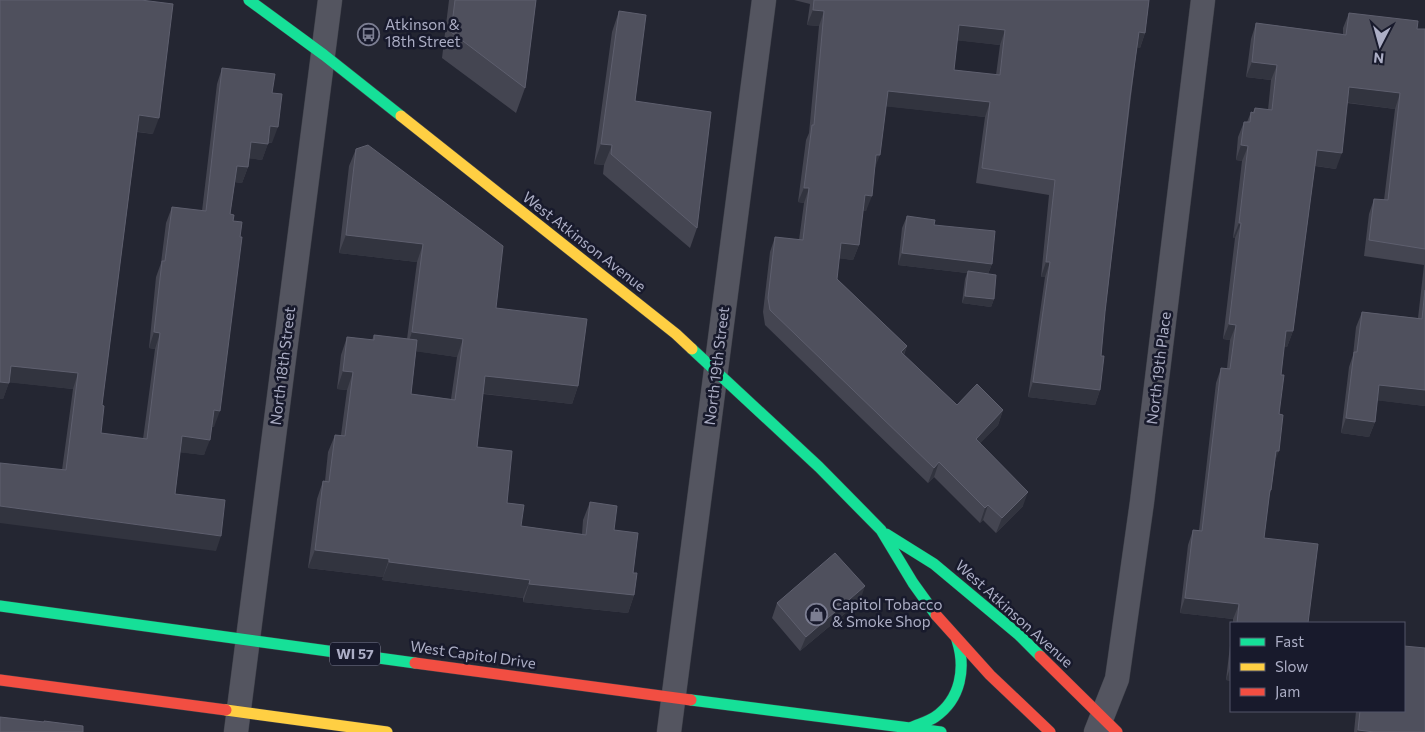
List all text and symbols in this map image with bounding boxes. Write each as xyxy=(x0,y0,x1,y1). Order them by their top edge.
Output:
place label: Atkinson & 18th Street xyxy=(385,15,461,50)
north arrow xyxy=(1355,20,1405,70)
bus stop icon: Atkinson & 18th Street xyxy=(357,22,381,46)
text: N xyxy=(1372,49,1385,67)
street label: West Atkinson Avenue xyxy=(519,187,650,295)
street label: North 18th Street xyxy=(266,306,298,426)
street label: North 19th Street xyxy=(700,306,732,426)
street label: North 19th Place xyxy=(1142,310,1174,425)
street label: West Atkinson Avenue xyxy=(952,556,1077,671)
place label: Capitol Tobacco & Smoke Shop xyxy=(832,595,943,630)
shop icon: Capitol Tobacco & Smoke Shop xyxy=(804,602,828,626)
legend xyxy=(1230,622,1405,712)
text: Fast xyxy=(1275,632,1304,650)
street label: West Capitol Drive xyxy=(409,636,537,672)
road number: WI 57 xyxy=(330,642,380,666)
text: Slow xyxy=(1275,657,1308,675)
text: Jam xyxy=(1275,682,1300,700)

